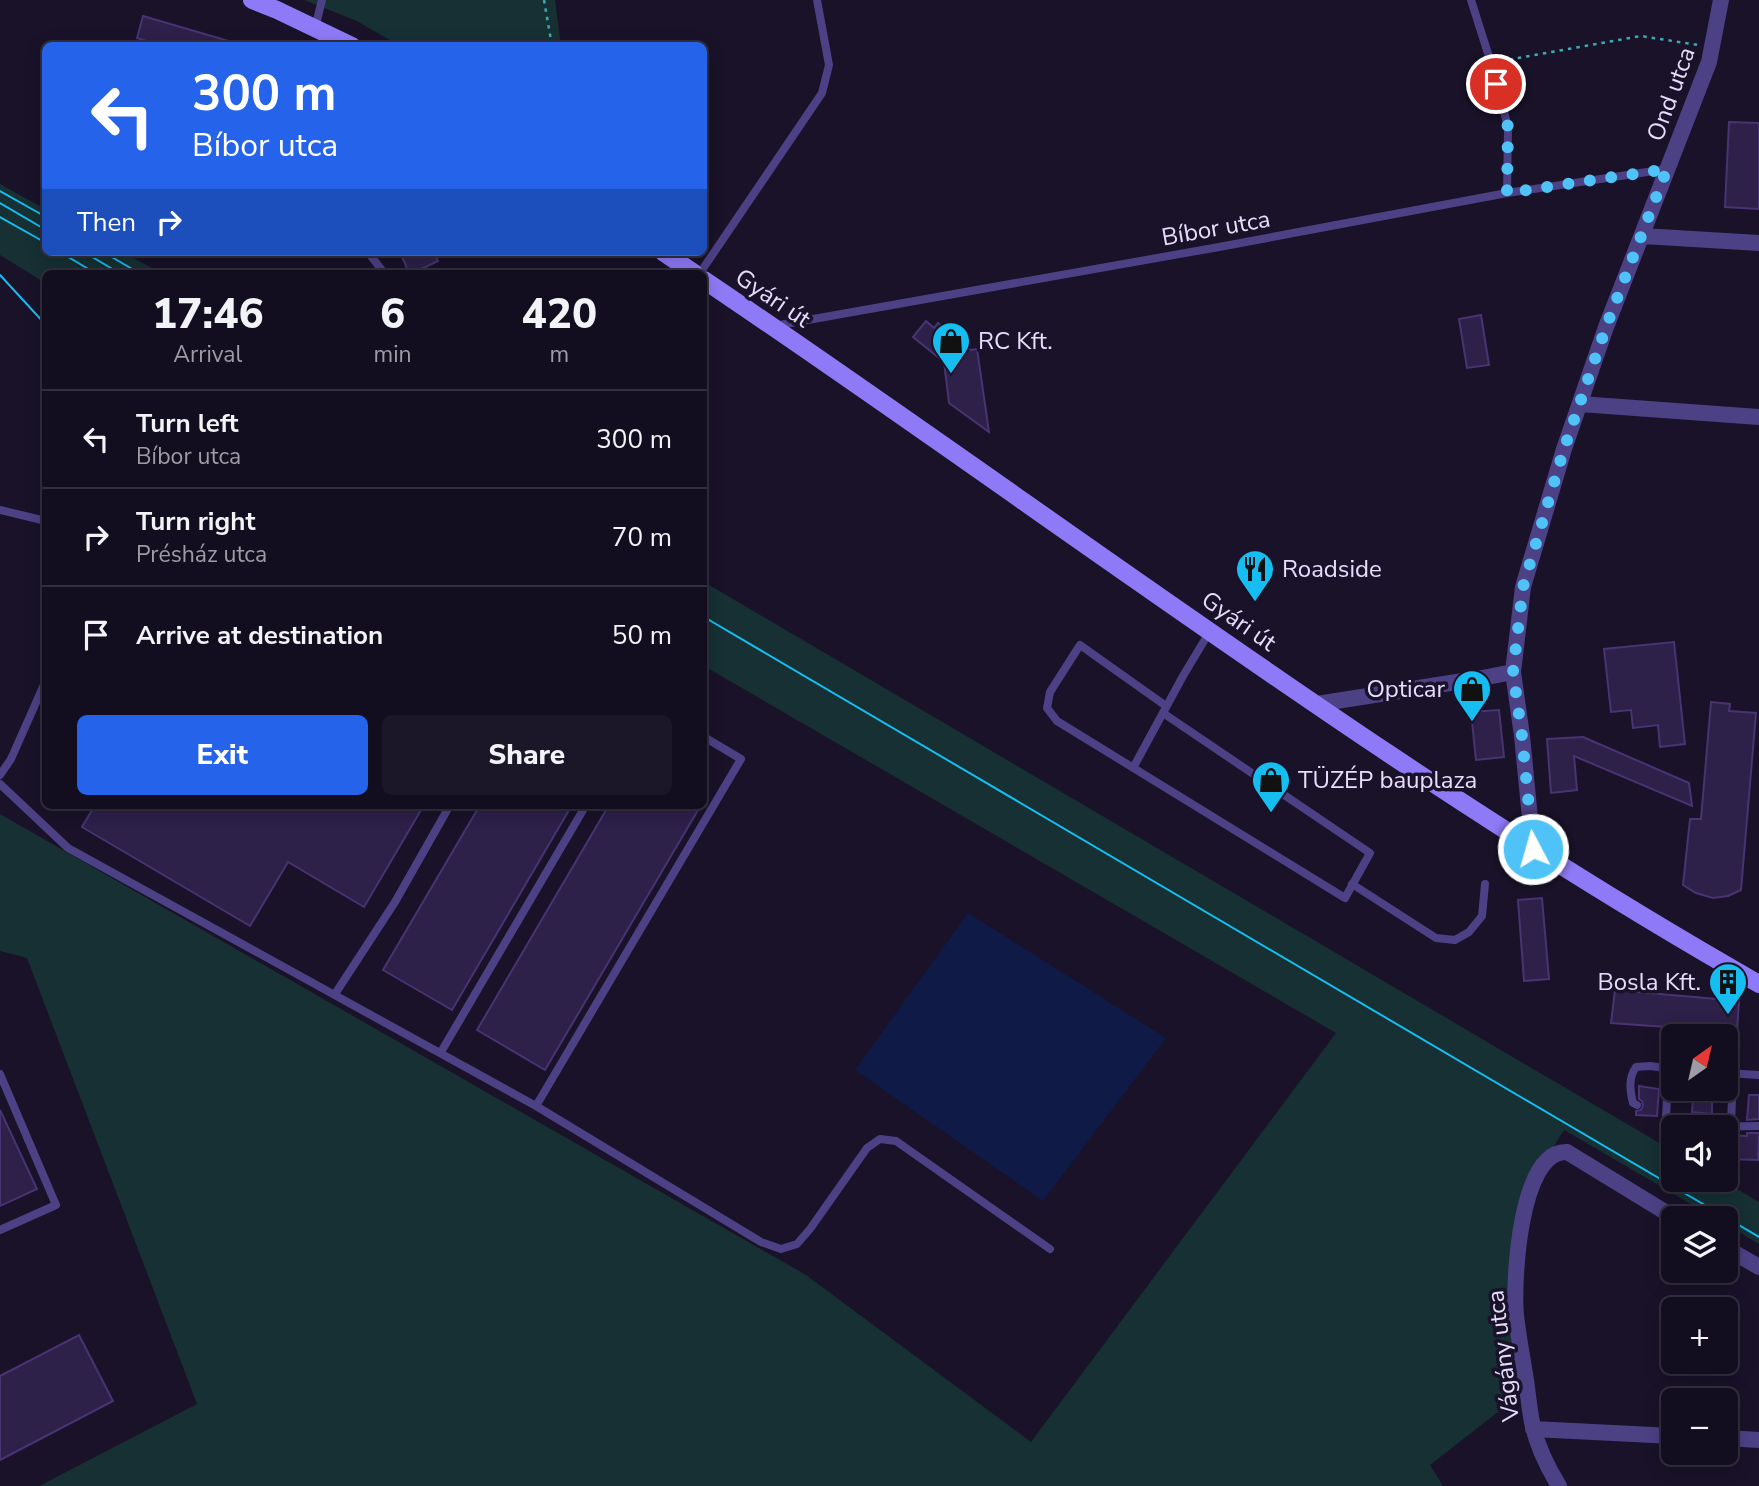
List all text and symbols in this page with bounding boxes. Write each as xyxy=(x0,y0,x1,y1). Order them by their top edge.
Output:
street label: Ond utca xyxy=(1639,43,1703,145)
pin xyxy=(1466,54,1526,114)
text: 300 m xyxy=(192,60,336,127)
icon: arrive xyxy=(1477,65,1515,103)
icon: left xyxy=(77,70,168,161)
text: Bíbor utca xyxy=(192,124,338,167)
icon: right xyxy=(150,203,188,241)
street label: Bíbor utca xyxy=(1159,203,1273,253)
text: Then xyxy=(77,205,136,240)
street label: Gyári út xyxy=(729,261,817,335)
text: 17:46 xyxy=(152,286,264,343)
text: 6 xyxy=(380,286,405,343)
text: 420 xyxy=(522,286,597,343)
shop icon: RC Kft. xyxy=(930,320,972,375)
place label: RC Kft. xyxy=(978,325,1053,357)
text: Arrival xyxy=(173,339,242,370)
text: min xyxy=(374,339,412,370)
text: m xyxy=(549,339,569,370)
text: Turn left xyxy=(136,406,239,441)
icon: left xyxy=(77,420,115,458)
text: 300 m xyxy=(596,422,672,457)
text: Bíbor utca xyxy=(136,441,241,472)
text: Turn right xyxy=(136,504,255,539)
icon: right xyxy=(77,518,115,556)
text: 70 m xyxy=(612,520,672,555)
text: Présház utca xyxy=(136,539,267,570)
restaurant icon: Roadside xyxy=(1234,548,1276,603)
place label: Roadside xyxy=(1282,553,1382,585)
street label: Gyári út xyxy=(1195,584,1283,659)
icon: arrive xyxy=(77,616,115,654)
text: Arrive at destination xyxy=(136,618,383,653)
text: 50 m xyxy=(612,618,672,653)
shop icon: Opticar xyxy=(1451,668,1493,723)
place label: Opticar xyxy=(1366,673,1445,705)
button: Exit xyxy=(77,715,368,795)
button: Share xyxy=(382,715,672,795)
shop icon: TÜZÉP bauplaza xyxy=(1250,759,1292,814)
place label: TÜZÉP bauplaza xyxy=(1298,764,1477,796)
position arrow xyxy=(1496,812,1570,886)
building icon: Bosla Kft. xyxy=(1707,961,1749,1016)
place label: Bosla Kft. xyxy=(1598,966,1701,998)
north arrow xyxy=(1661,1024,1738,1101)
map controls xyxy=(1661,1024,1738,1465)
button: sound xyxy=(1661,1115,1738,1192)
button: layers xyxy=(1661,1206,1738,1283)
street label: Vágány utca xyxy=(1479,1288,1527,1425)
button: + xyxy=(1661,1297,1738,1374)
button: − xyxy=(1661,1388,1738,1465)

